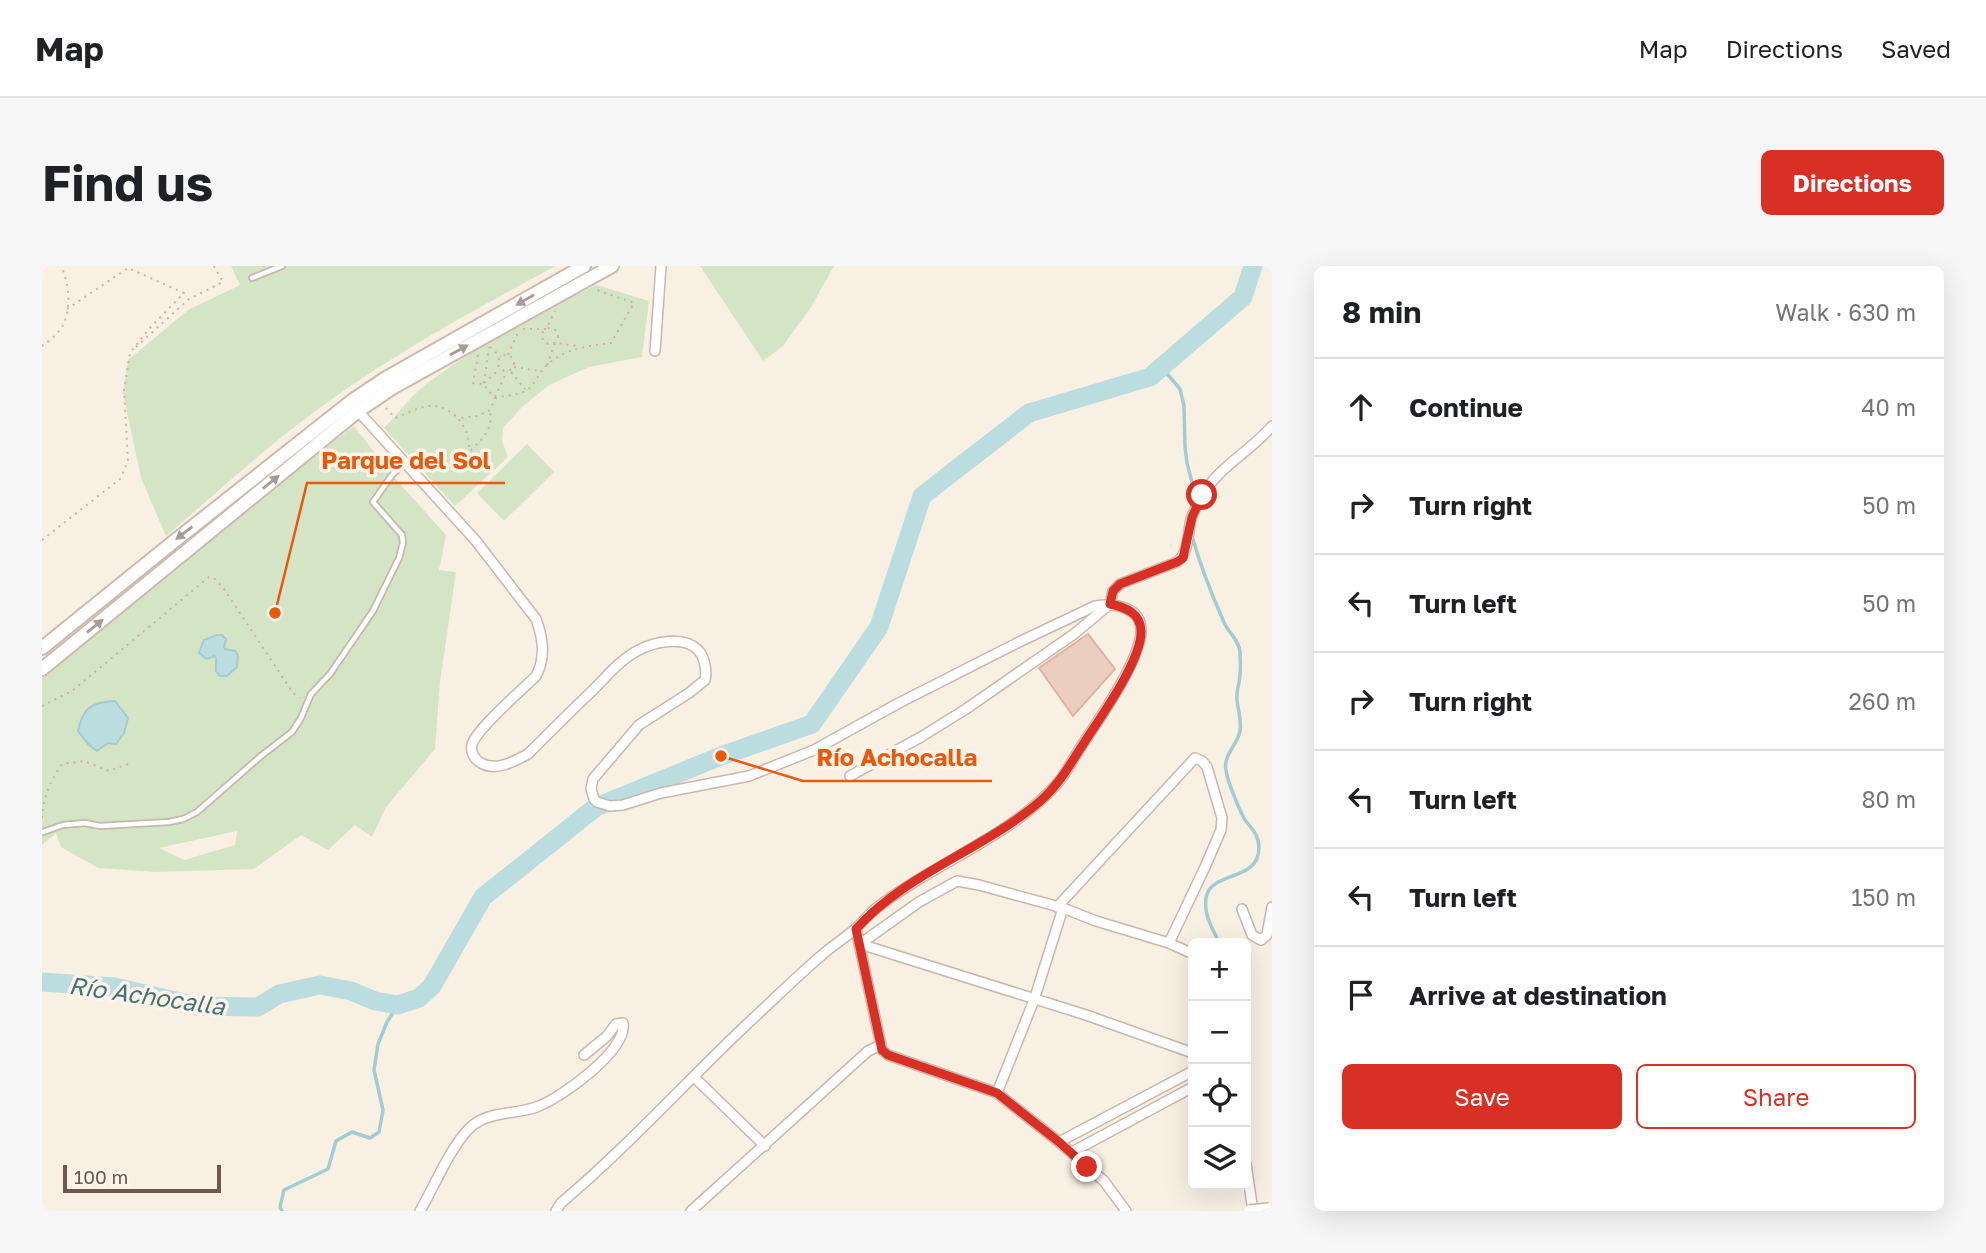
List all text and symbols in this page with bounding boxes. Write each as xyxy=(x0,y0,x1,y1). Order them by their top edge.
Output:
text: Map xyxy=(35,29,104,68)
text: Map xyxy=(1639,34,1688,63)
text: Directions xyxy=(1726,34,1843,63)
text: Saved xyxy=(1881,34,1951,63)
button: Directions xyxy=(1761,150,1944,215)
text: Find us xyxy=(42,153,213,212)
one-way arrow xyxy=(515,294,534,306)
text: 8 min xyxy=(1342,294,1421,330)
text: Walk · 630 m xyxy=(1775,298,1916,326)
one-way arrow xyxy=(449,345,469,357)
icon: ahead xyxy=(1342,388,1380,426)
text: Continue xyxy=(1409,392,1523,423)
text: 40 m xyxy=(1862,393,1916,421)
callout: Parque del Sol xyxy=(307,438,505,483)
text: Parque del Sol xyxy=(321,445,491,474)
one-way arrow xyxy=(261,474,279,489)
route start xyxy=(1186,479,1217,510)
icon: right xyxy=(1342,486,1380,524)
text: Turn right xyxy=(1409,490,1532,521)
text: 50 m xyxy=(1862,491,1916,519)
one-way arrow xyxy=(175,525,193,539)
icon: left xyxy=(1342,584,1380,622)
text: Turn left xyxy=(1409,588,1517,619)
text: 50 m xyxy=(1862,589,1916,617)
one-way arrow xyxy=(86,619,103,634)
icon: right xyxy=(1342,682,1380,720)
text: Turn right xyxy=(1409,686,1532,717)
text: 260 m xyxy=(1848,687,1916,715)
callout: Río Achocalla xyxy=(803,736,992,781)
text: Río Achocalla xyxy=(817,742,978,771)
icon: left xyxy=(1342,780,1380,818)
text: Turn left xyxy=(1409,784,1517,815)
text: 80 m xyxy=(1862,785,1916,813)
icon: left xyxy=(1342,878,1380,916)
text: Turn left xyxy=(1409,882,1517,913)
text: 150 m xyxy=(1851,883,1916,911)
map controls xyxy=(1188,938,1251,1190)
button: + xyxy=(1188,938,1251,1001)
water label: Río Achocalla xyxy=(67,970,228,1020)
icon: arrive xyxy=(1342,976,1380,1014)
text: Arrive at destination xyxy=(1409,980,1667,1011)
button: − xyxy=(1188,1001,1251,1064)
button: locate xyxy=(1188,1064,1251,1127)
button: Save xyxy=(1342,1064,1622,1129)
button: Share xyxy=(1636,1064,1916,1129)
button: layers xyxy=(1188,1127,1251,1190)
route end xyxy=(1071,1151,1102,1182)
scale bar xyxy=(63,1162,220,1194)
text: 100 m xyxy=(74,1165,128,1188)

